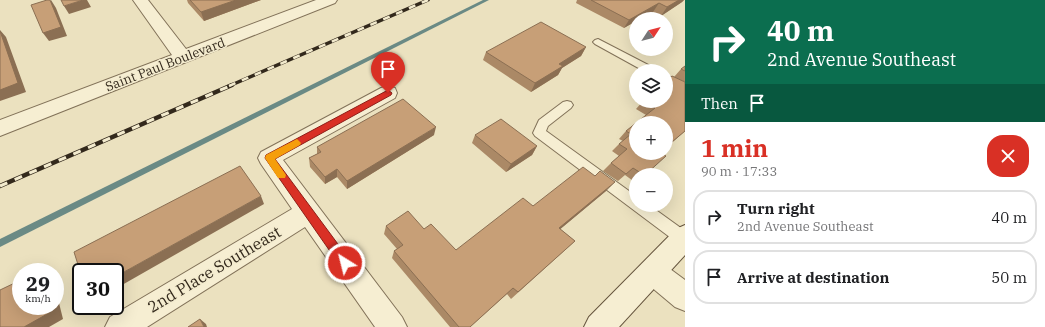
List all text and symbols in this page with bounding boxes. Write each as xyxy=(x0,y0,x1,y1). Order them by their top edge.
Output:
north arrow xyxy=(629,12,673,56)
map controls xyxy=(629,12,673,212)
text: 40 m xyxy=(767,12,834,49)
icon: right xyxy=(701,16,753,68)
street label: Saint Paul Boulevard xyxy=(103,34,228,95)
text: 2nd Avenue Southeast xyxy=(767,48,956,71)
pin xyxy=(371,52,405,93)
icon: arrive xyxy=(377,58,399,80)
button: layers xyxy=(629,64,673,108)
icon: arrive xyxy=(746,92,768,114)
text: Then xyxy=(701,94,738,113)
button: + xyxy=(629,116,673,160)
text: 1 min xyxy=(701,132,768,164)
button: close xyxy=(987,135,1029,177)
text: 90 m · 17:33 xyxy=(701,163,777,180)
button: − xyxy=(629,168,673,212)
text: Turn right xyxy=(737,199,815,218)
icon: right xyxy=(703,206,725,228)
text: 40 m xyxy=(991,208,1027,227)
text: 2nd Avenue Southeast xyxy=(737,218,874,235)
street label: 2nd Place Southeast xyxy=(144,221,285,317)
position arrow xyxy=(324,242,366,284)
speed limit sign: 30 xyxy=(72,263,124,315)
icon: arrive xyxy=(703,266,725,288)
text: Arrive at destination xyxy=(737,268,889,287)
text: 50 m xyxy=(991,268,1027,287)
text: 29 xyxy=(26,270,50,297)
text: km/h xyxy=(25,292,51,305)

